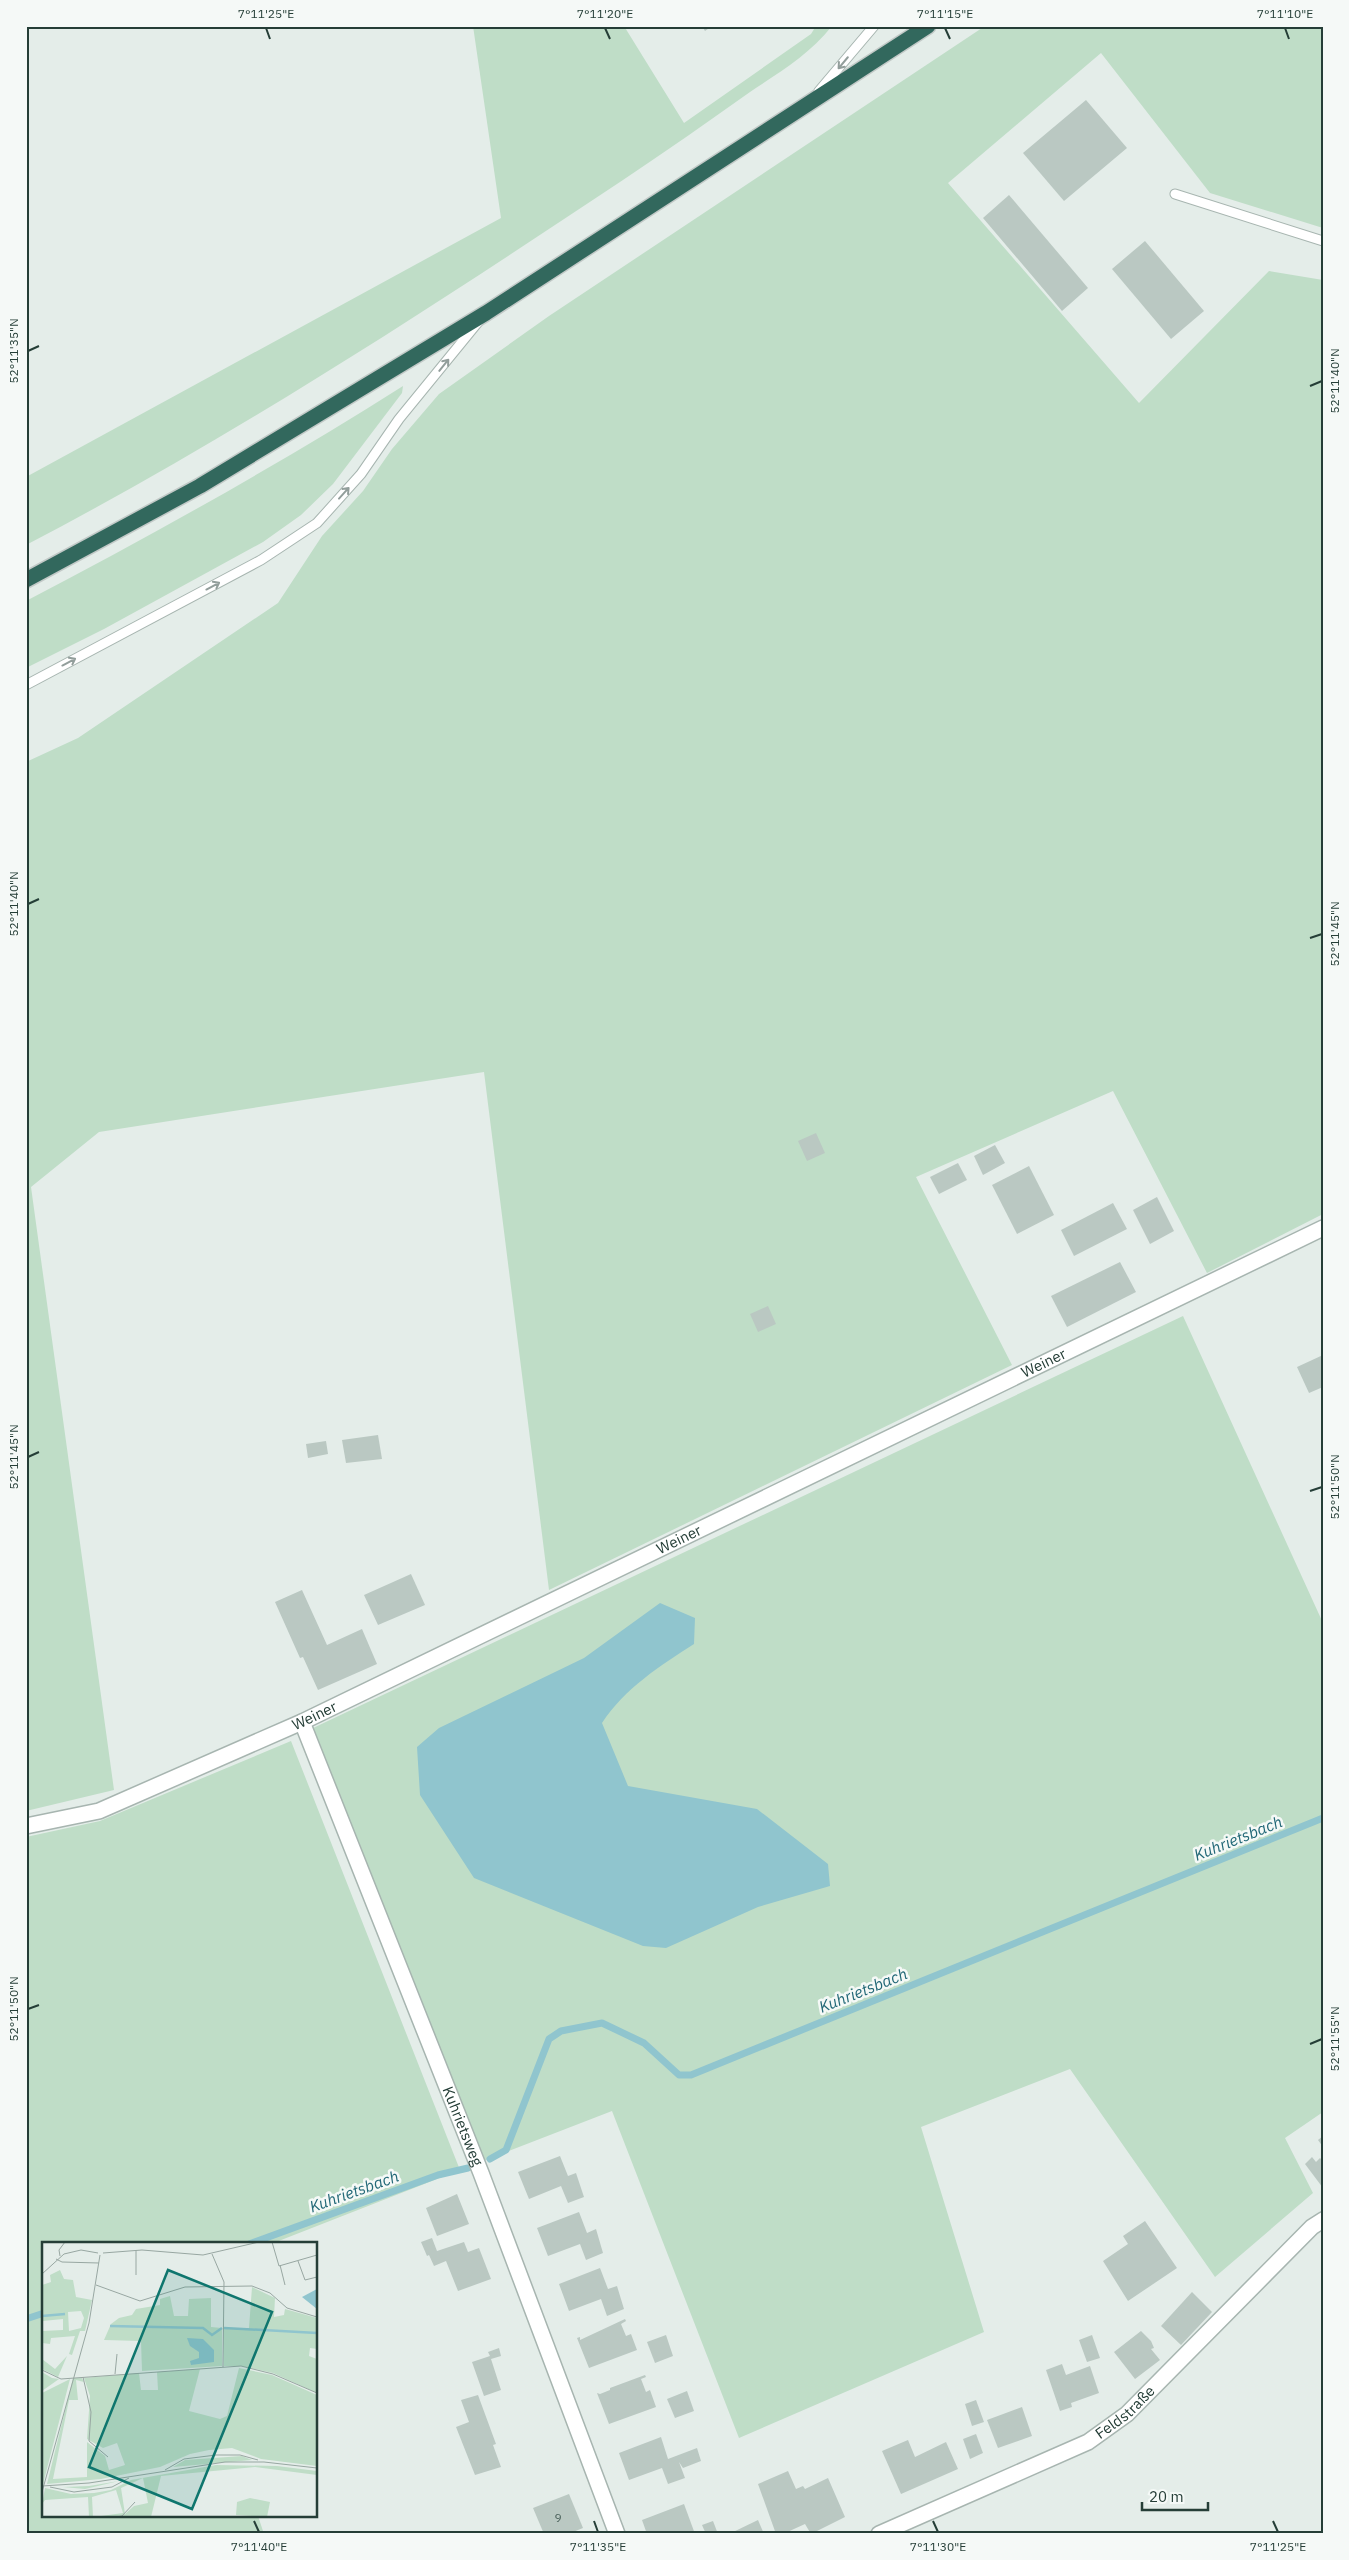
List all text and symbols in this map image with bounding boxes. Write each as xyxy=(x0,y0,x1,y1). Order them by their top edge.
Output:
text: 7°11'25"E xyxy=(238,6,294,21)
text: 7°11'20"E xyxy=(577,6,633,21)
text: 7°11'15"E xyxy=(917,6,973,21)
text: 7°11'10"E xyxy=(1257,6,1313,21)
one-way arrow xyxy=(838,56,849,69)
text: 52°11'35"N xyxy=(6,318,21,384)
text: 52°11'40"N xyxy=(1327,348,1342,414)
one-way arrow xyxy=(438,358,449,371)
one-way arrow xyxy=(338,486,350,499)
one-way arrow xyxy=(205,581,220,591)
one-way arrow xyxy=(62,657,77,667)
text: 52°11'40"N xyxy=(6,871,21,937)
text: 52°11'45"N xyxy=(1327,901,1342,967)
street label: Weiner xyxy=(1018,1344,1069,1382)
text: 52°11'45"N xyxy=(6,1424,21,1490)
text: 52°11'50"N xyxy=(1327,1454,1342,1520)
street label: Weiner xyxy=(653,1520,705,1558)
street label: Weiner xyxy=(289,1696,340,1734)
water label: Kuhrietsbach xyxy=(1191,1811,1285,1865)
water label: Kuhrietsbach xyxy=(816,1963,910,2017)
text: 52°11'50"N xyxy=(6,1976,21,2042)
text: 52°11'55"N xyxy=(1327,2006,1342,2072)
street label: Kuhrietsweg xyxy=(439,2084,487,2169)
water label: Kuhrietsbach xyxy=(307,2166,401,2216)
inset map xyxy=(42,2242,318,2518)
street label: Feldstraße xyxy=(1091,2381,1159,2443)
scale bar xyxy=(1142,2480,1208,2512)
text: 20 m xyxy=(1149,2487,1184,2506)
house number: 9 xyxy=(554,2510,562,2525)
text: 7°11'40"E xyxy=(231,2539,287,2554)
text: 7°11'35"E xyxy=(570,2539,626,2554)
text: 7°11'30"E xyxy=(910,2539,966,2554)
text: 7°11'25"E xyxy=(1250,2539,1306,2554)

